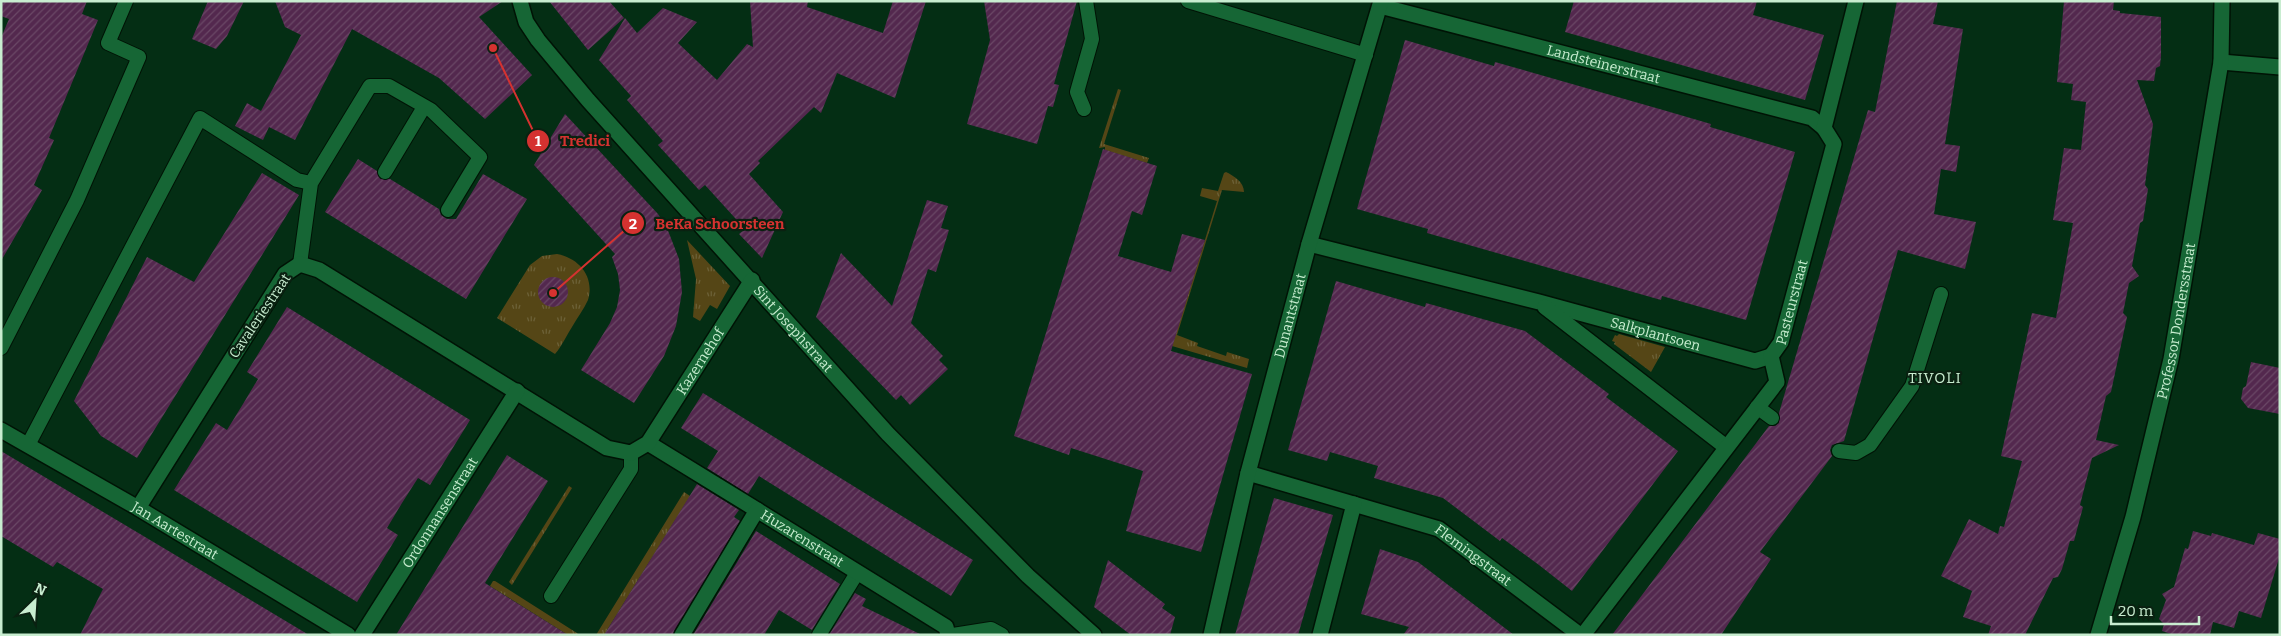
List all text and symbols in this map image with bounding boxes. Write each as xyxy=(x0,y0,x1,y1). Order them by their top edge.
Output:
street label: Landsteinerstraat xyxy=(1545,41,1662,87)
callout: Tredici xyxy=(525,126,620,156)
text: 1 xyxy=(535,132,542,150)
text: Tredici xyxy=(560,132,610,150)
callout: BeKa Schoorsteen xyxy=(621,208,795,238)
text: 2 xyxy=(629,215,637,233)
text: BeKa Schoorsteen xyxy=(656,215,785,233)
street label: Professor Dondersstraat xyxy=(2153,242,2199,401)
street label: Pasteurstraat xyxy=(1772,258,1811,347)
street label: Cavaleriestraat xyxy=(225,271,295,361)
street label: Dunantstraat xyxy=(1271,271,1309,360)
street label: Sint Josephstraat xyxy=(750,282,837,376)
street label: Salkplantsoen xyxy=(1609,313,1703,354)
street label: Kazernehof xyxy=(673,324,728,398)
district label: TIVOLI xyxy=(1908,369,1962,387)
street label: Ordonnansenstraat xyxy=(398,454,481,571)
street label: Jan Aartestraat xyxy=(128,497,221,563)
street label: Huzarenstraat xyxy=(758,506,847,570)
street label: Flemingstraat xyxy=(1432,521,1515,589)
north arrow xyxy=(10,576,60,626)
text: N xyxy=(32,580,49,600)
scale bar xyxy=(2111,594,2198,626)
text: 20 m xyxy=(2118,602,2154,620)

